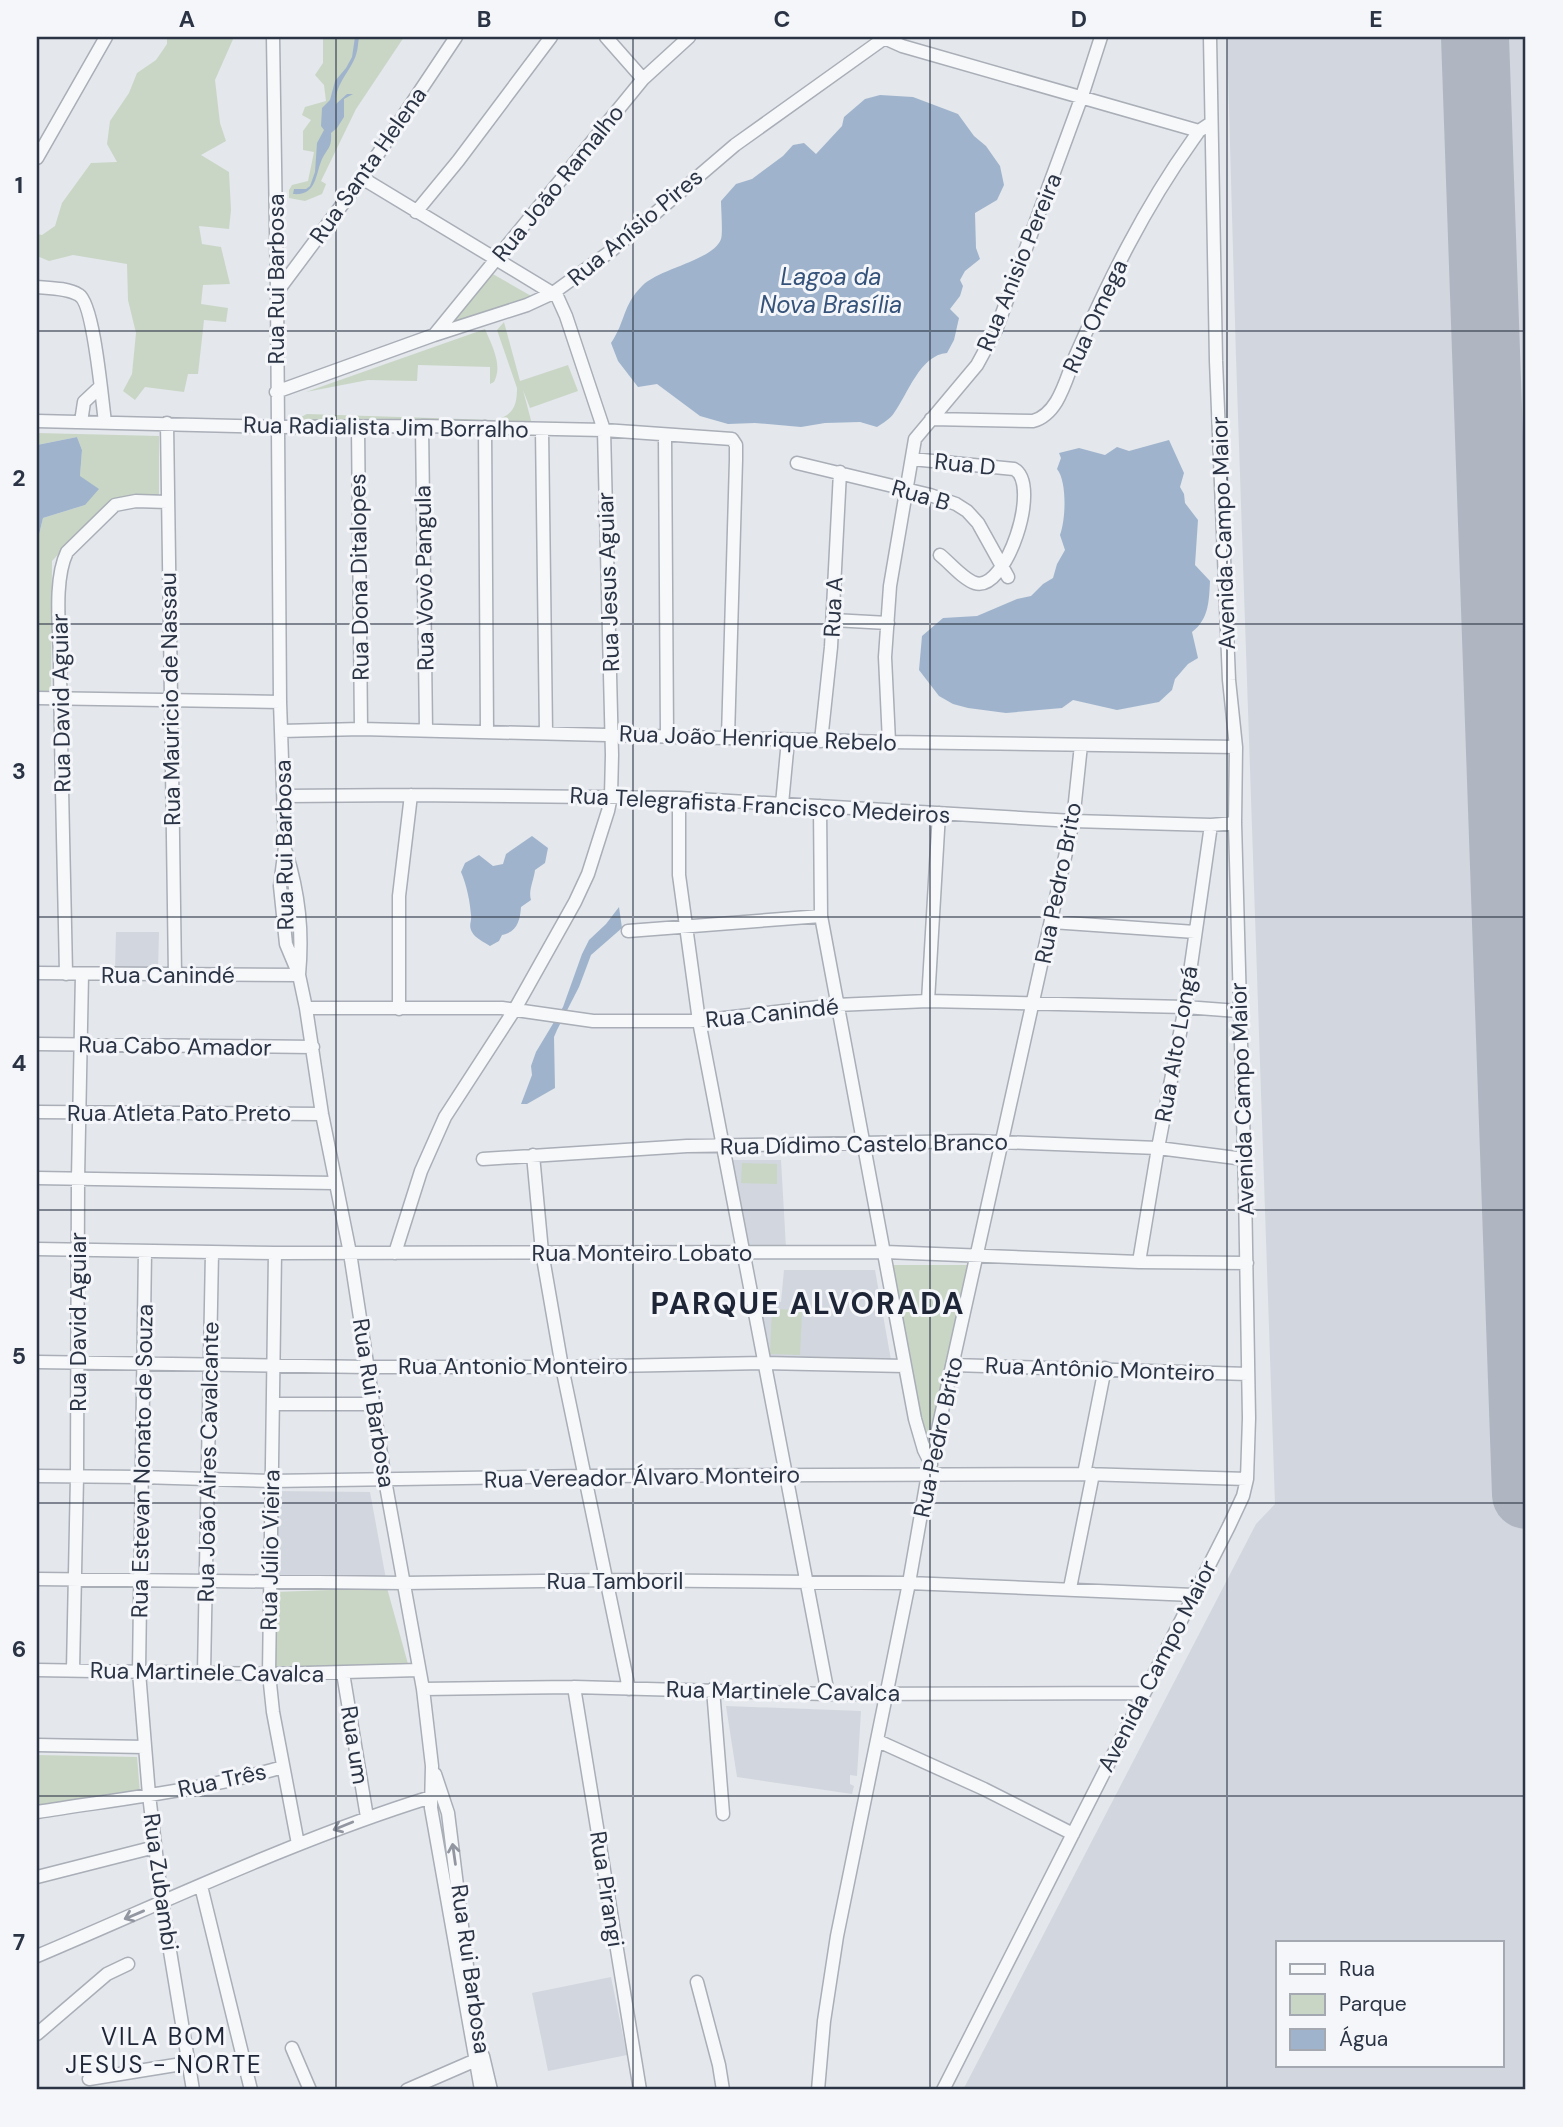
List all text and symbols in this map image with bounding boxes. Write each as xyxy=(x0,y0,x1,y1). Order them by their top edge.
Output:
text: A xyxy=(179,4,195,34)
text: B xyxy=(477,4,491,34)
text: C xyxy=(774,4,790,34)
text: D xyxy=(1071,4,1087,34)
text: E xyxy=(1369,4,1383,34)
street label: Rua Santa Helena xyxy=(303,81,433,249)
street label: Rua João Ramalho xyxy=(485,98,631,268)
street label: Rua Anísio Pires xyxy=(561,162,709,292)
street label: Rua Anisio Pereira xyxy=(970,168,1068,356)
text: 1 xyxy=(15,170,23,200)
street label: Rua Rui Barbosa xyxy=(261,194,291,364)
street label: Rua Omega xyxy=(1056,254,1134,378)
water label: Lagoa da Nova Brasília xyxy=(760,261,902,320)
street label: Rua Radialista Jim Borralho xyxy=(243,410,529,444)
street label: Avenida Campo Maior xyxy=(1204,416,1242,650)
street label: Rua D xyxy=(933,446,997,482)
text: 2 xyxy=(12,463,26,493)
street label: Rua B xyxy=(888,472,954,518)
street label: Rua Dona Ditalopes xyxy=(342,473,376,681)
street label: Rua Vovò Pangula xyxy=(407,485,441,671)
street label: Rua Jesus Aguiar xyxy=(590,491,626,673)
street label: Rua Mauricio de Nassau xyxy=(153,572,187,826)
street label: Rua A xyxy=(816,576,850,638)
street label: Rua David Aguiar xyxy=(44,613,78,793)
street label: Rua João Henrique Rebelo xyxy=(619,718,897,758)
text: 3 xyxy=(12,756,26,786)
street label: Rua Rui Barbosa xyxy=(268,759,300,931)
street label: Rua Telegrafista Francisco Medeiros xyxy=(569,780,951,830)
street label: Rua Pedro Brito xyxy=(1028,800,1088,966)
street label: Rua Canindé xyxy=(101,960,235,990)
street label: Rua Alto Longá xyxy=(1147,964,1205,1124)
street label: Avenida Campo Maior xyxy=(1223,982,1261,1216)
street label: Rua Canindé xyxy=(704,991,840,1035)
street label: Rua Cabo Amador xyxy=(78,1029,272,1063)
text: 4 xyxy=(12,1048,27,1078)
street label: Rua Atleta Pato Preto xyxy=(67,1098,291,1128)
street label: Rua Dídimo Castelo Branco xyxy=(720,1126,1008,1162)
street label: Rua David Aguiar xyxy=(63,1232,93,1412)
street label: Rua Monteiro Lobato xyxy=(532,1238,752,1268)
district label: PARQUE ALVORADA xyxy=(651,1284,965,1323)
street label: Rua Estevan Nonato de Souza xyxy=(124,1304,160,1618)
street label: Rua Rui Barbosa xyxy=(346,1316,402,1490)
street label: Rua João Aires Cavalcante xyxy=(191,1321,225,1603)
text: 5 xyxy=(12,1341,26,1371)
street label: Rua Antônio Monteiro xyxy=(985,1350,1215,1388)
street label: Rua Antonio Monteiro xyxy=(398,1351,628,1381)
street label: Rua Pedro Brito xyxy=(906,1354,970,1520)
street label: Rua Vereador Álvaro Monteiro xyxy=(484,1459,800,1495)
street label: Rua Júlio Vieira xyxy=(254,1469,286,1631)
street label: Avenida Campo Maior xyxy=(1091,1555,1223,1777)
street label: Rua Tamboril xyxy=(547,1566,683,1596)
text: 6 xyxy=(12,1634,26,1664)
street label: Rua Martinele Cavalca xyxy=(90,1655,324,1689)
street label: Rua Martinele Cavalca xyxy=(666,1674,900,1708)
street label: Rua um xyxy=(334,1704,376,1786)
street label: Rua Três xyxy=(175,1756,269,1804)
street label: Rua Zubambi xyxy=(137,1811,185,1953)
one-way arrow xyxy=(333,1821,354,1834)
street label: Rua Pirangi xyxy=(583,1829,631,1949)
one-way arrow xyxy=(447,1843,460,1865)
street label: Rua Rui Barbosa xyxy=(444,1882,498,2056)
one-way arrow xyxy=(123,1909,145,1922)
text: 7 xyxy=(13,1927,25,1957)
legend xyxy=(1276,1941,1504,2068)
text: Rua xyxy=(1339,1955,1375,1983)
text: Parque xyxy=(1339,1990,1407,2018)
district label: VILA BOM JESUS - NORTE xyxy=(65,2021,263,2080)
text: Água xyxy=(1339,2025,1388,2053)

